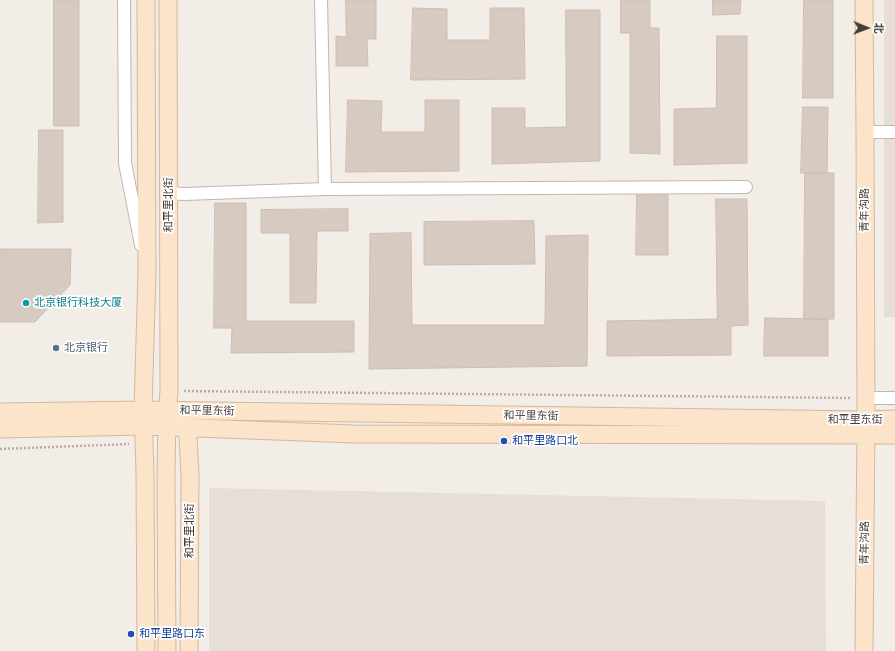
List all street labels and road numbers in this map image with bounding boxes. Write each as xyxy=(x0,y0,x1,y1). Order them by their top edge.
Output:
street label: 和平里北街 xyxy=(162,178,176,232)
street label: 青年沟路 xyxy=(858,188,872,232)
street label: 和平里东街 xyxy=(179,404,235,418)
street label: 和平里东街 xyxy=(503,409,559,423)
street label: 和平里东街 xyxy=(828,413,882,427)
street label: 和平里北街 xyxy=(183,504,197,558)
street label: 青年沟路 xyxy=(858,521,872,565)

